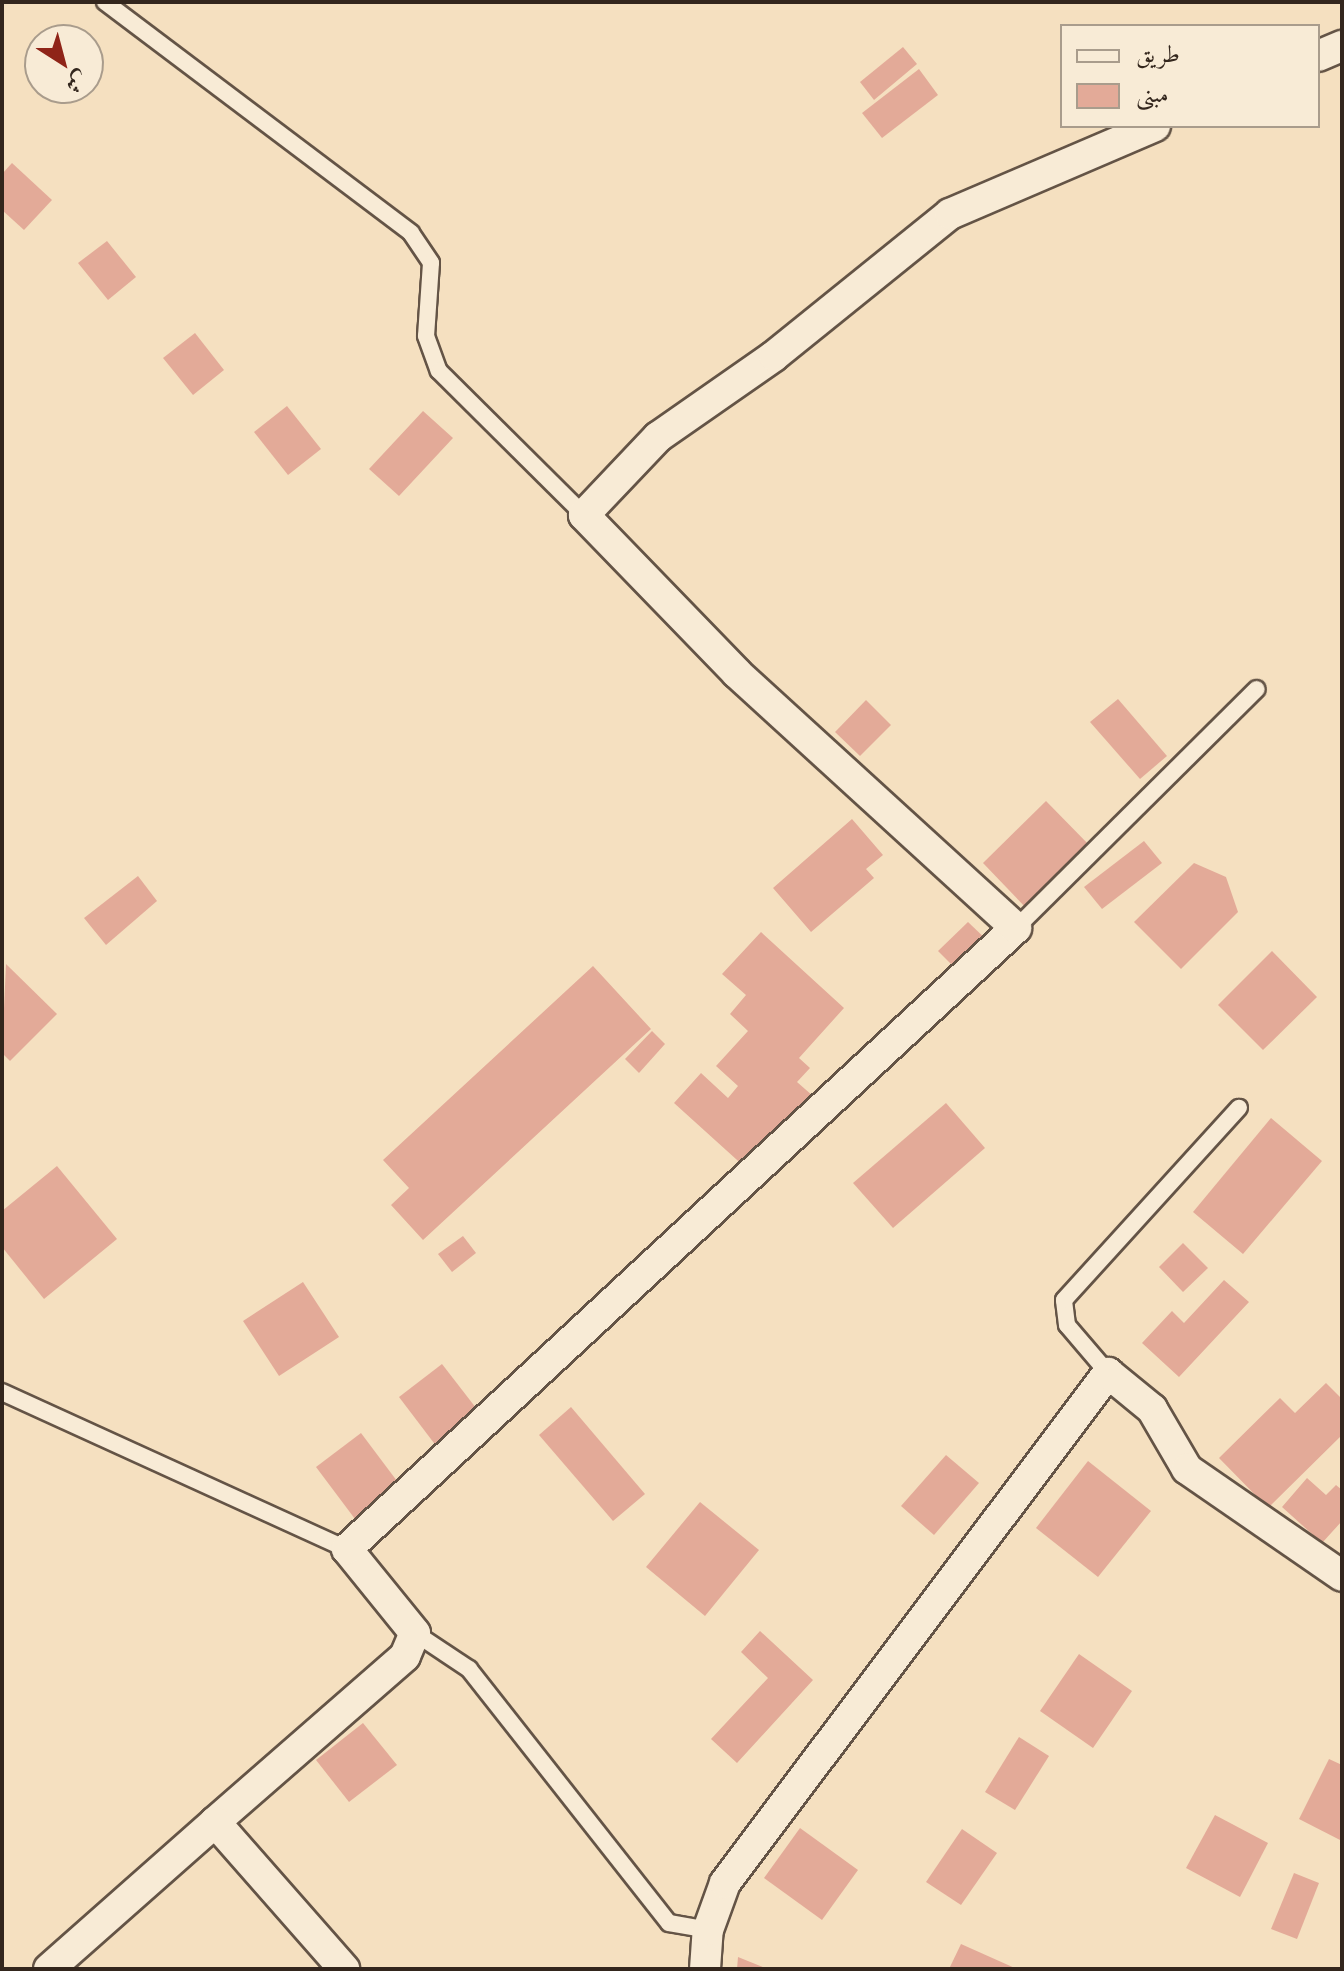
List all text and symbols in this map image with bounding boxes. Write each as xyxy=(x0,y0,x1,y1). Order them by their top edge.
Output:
north arrow xyxy=(24,24,104,104)
legend xyxy=(1060,24,1320,128)
text: طريق xyxy=(1136,39,1180,68)
text: ش xyxy=(60,65,94,100)
text: مبنى xyxy=(1136,79,1169,108)

